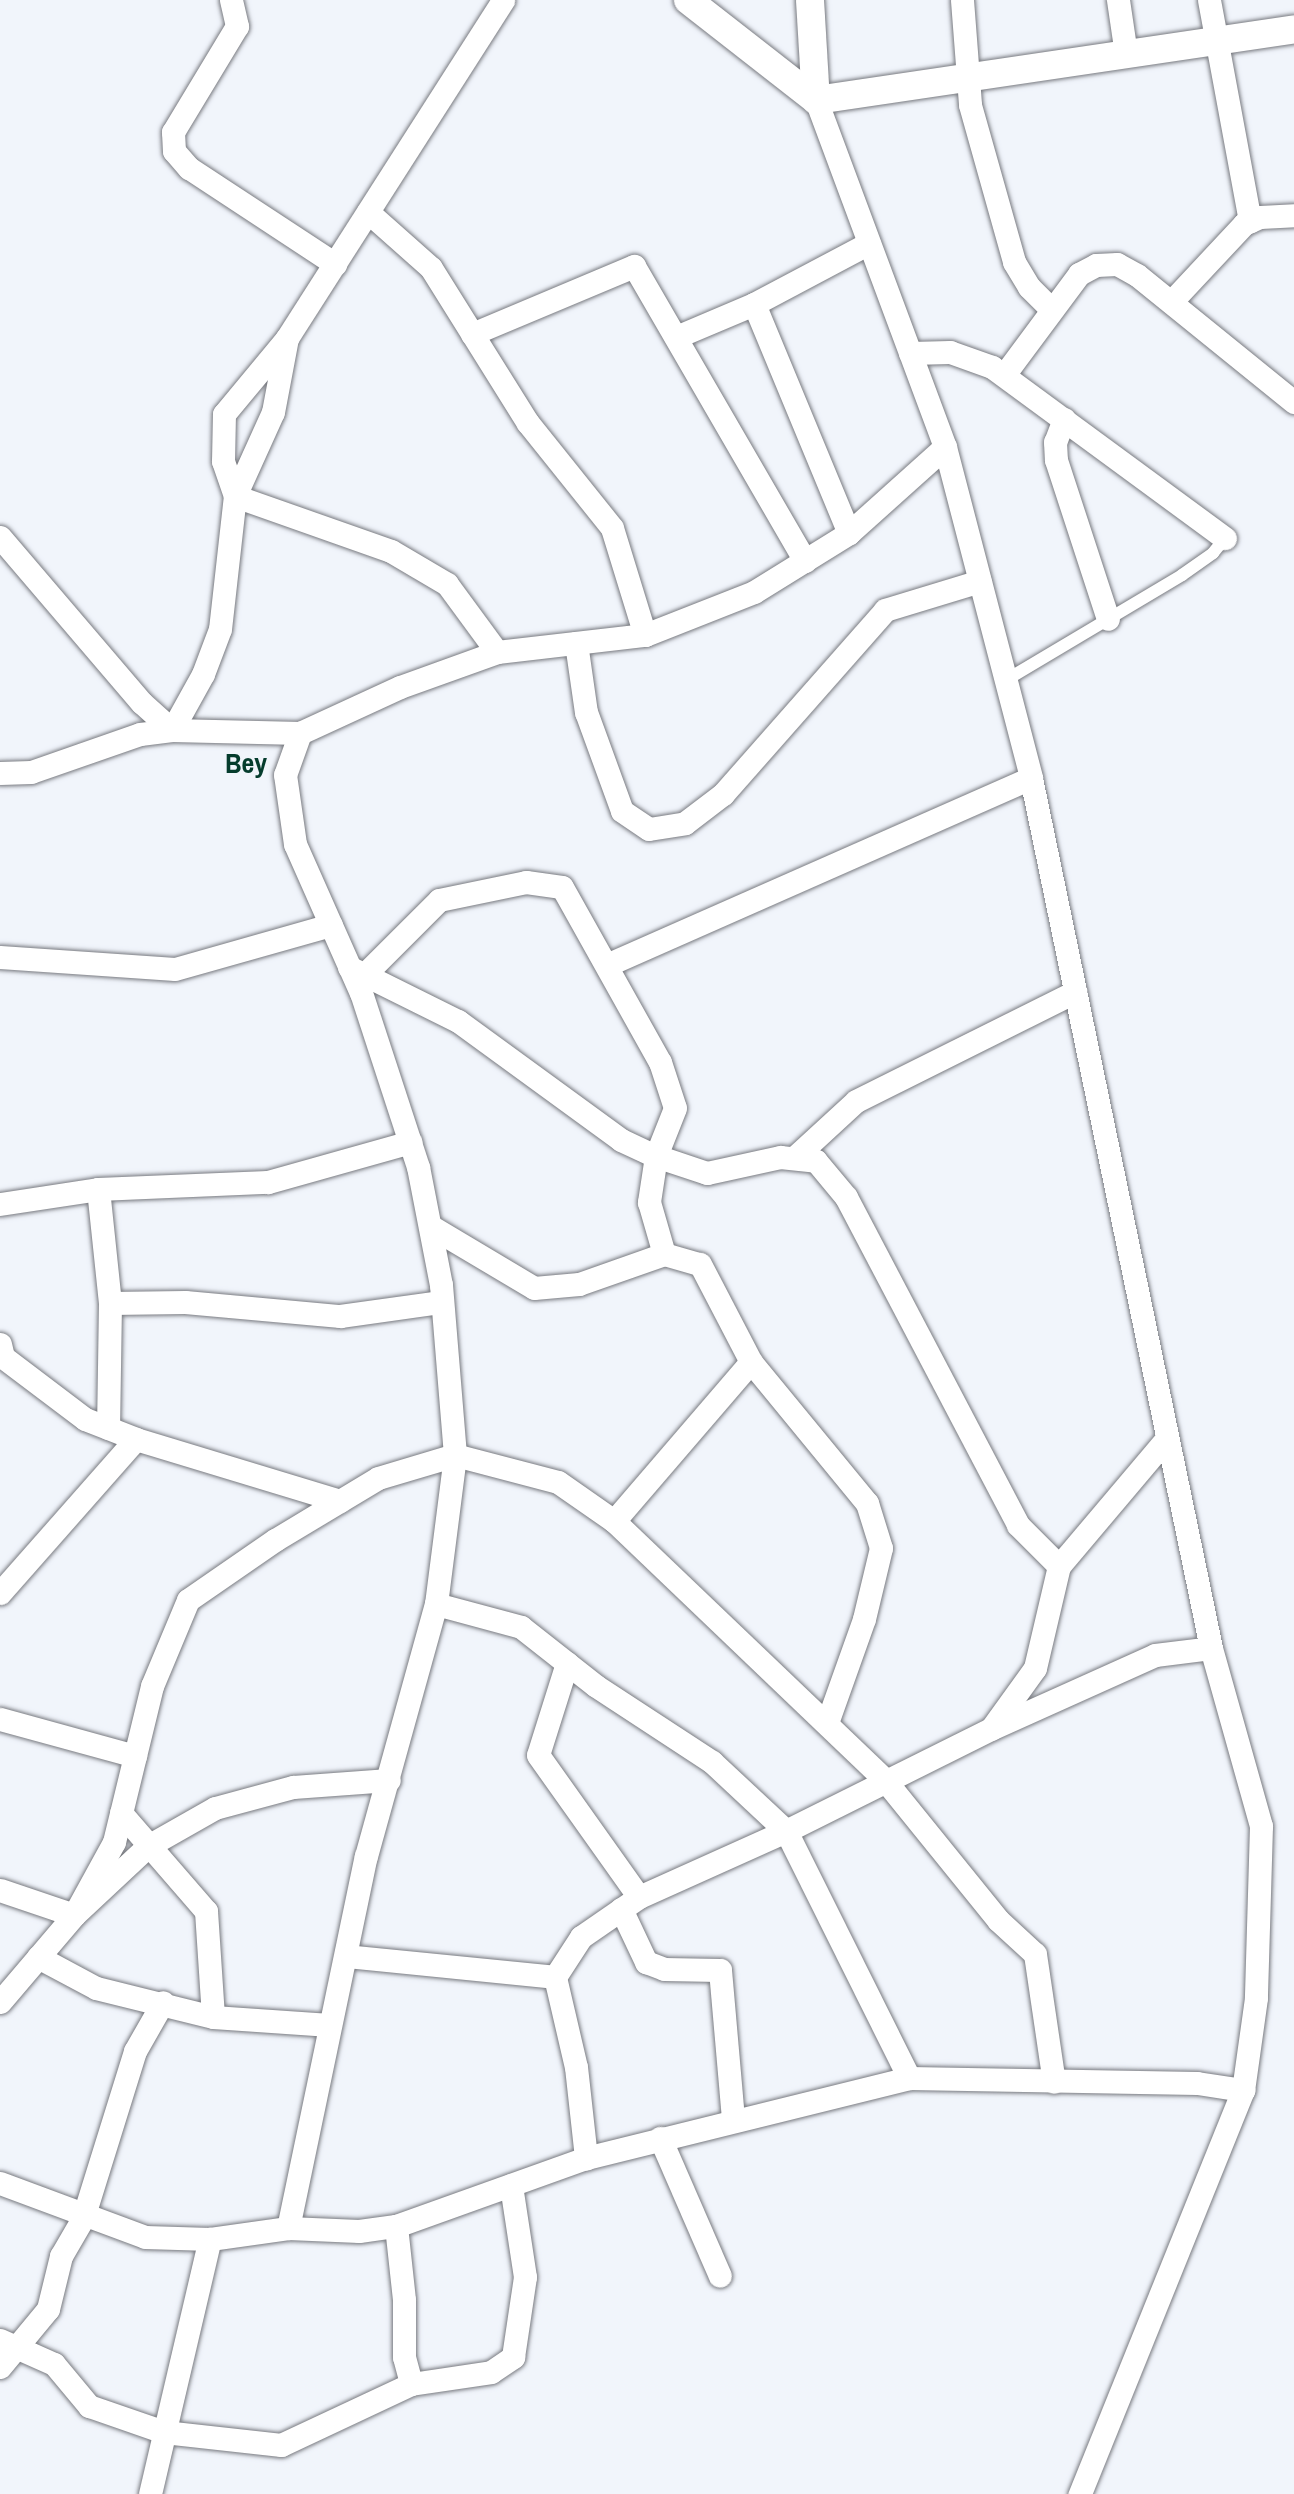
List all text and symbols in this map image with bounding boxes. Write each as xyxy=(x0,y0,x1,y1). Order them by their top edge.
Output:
district label: Bey xyxy=(225,746,267,780)

